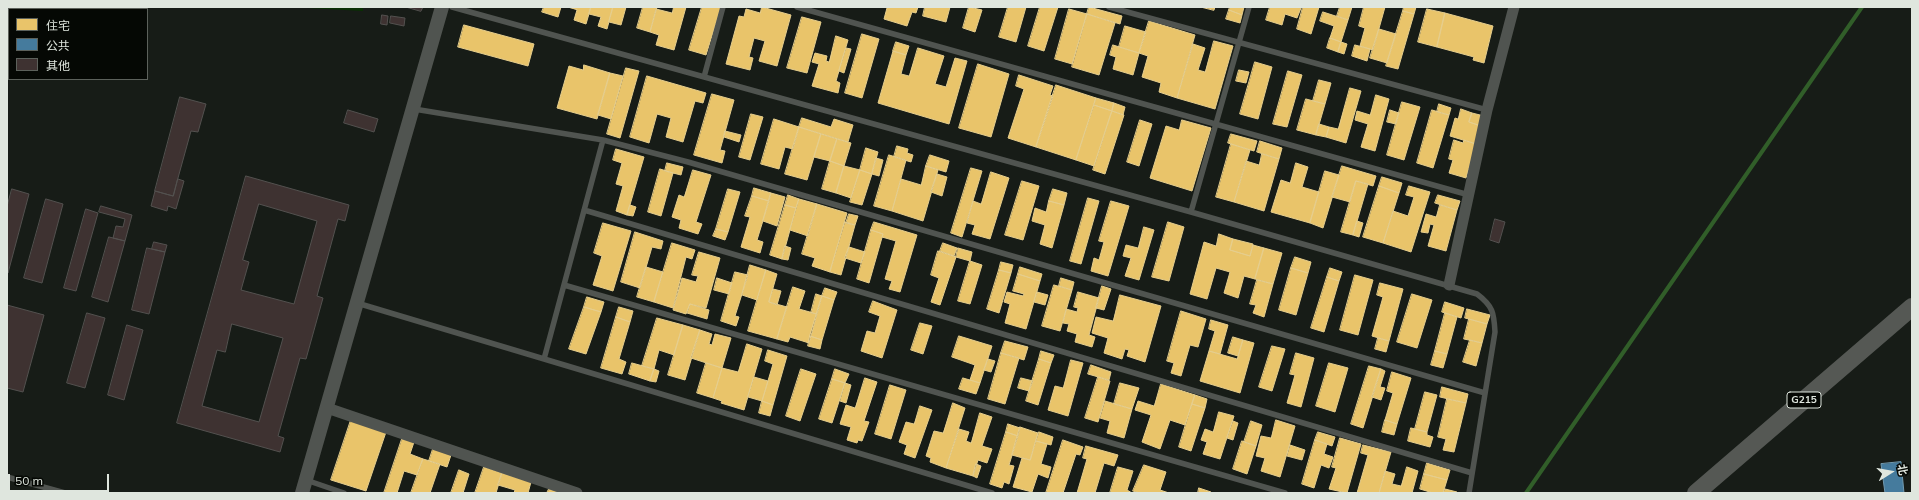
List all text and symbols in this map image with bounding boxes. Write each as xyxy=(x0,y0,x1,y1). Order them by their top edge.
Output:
legend xyxy=(8,8,148,80)
text: 住宅 xyxy=(46,18,70,33)
text: 公共 xyxy=(46,38,70,53)
text: 其他 xyxy=(46,58,70,73)
road number: G215 xyxy=(1787,392,1821,408)
north arrow xyxy=(1871,452,1911,492)
text: 北 xyxy=(1895,463,1911,476)
scale bar xyxy=(10,466,111,492)
text: 50 m xyxy=(15,473,43,488)

